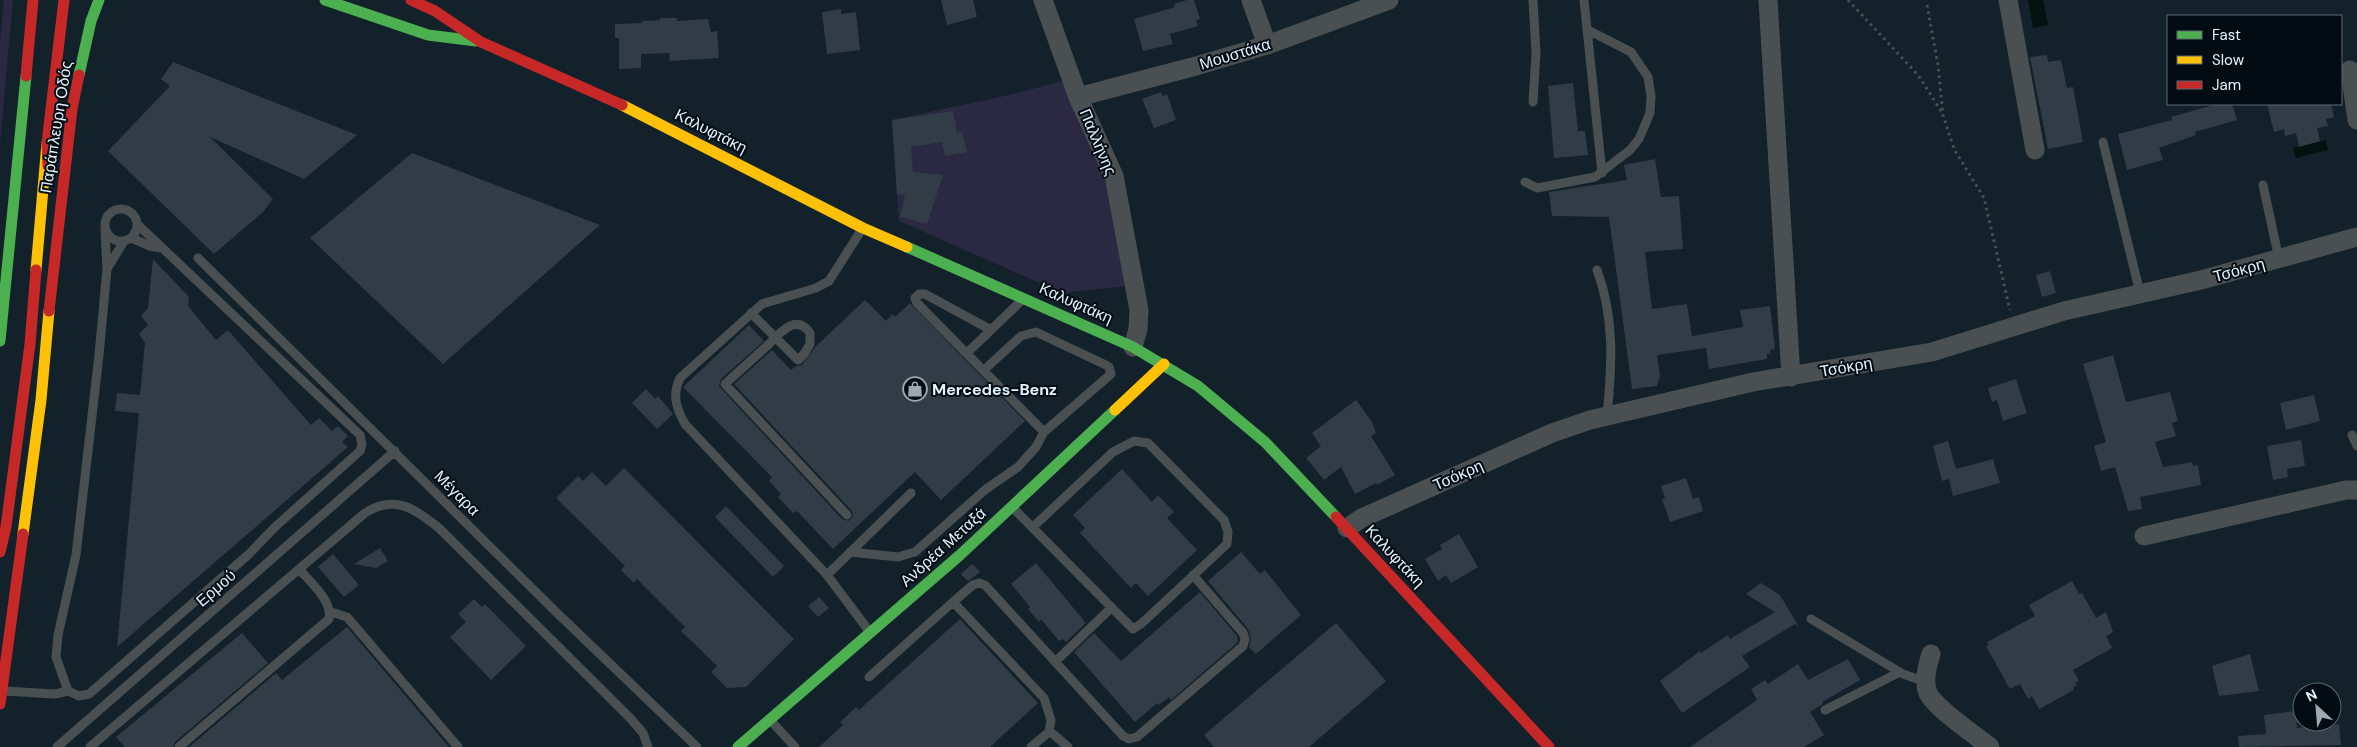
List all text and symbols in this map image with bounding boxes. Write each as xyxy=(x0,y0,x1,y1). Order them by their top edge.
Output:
legend xyxy=(2167,15,2342,105)
text: Fast xyxy=(2212,25,2241,45)
street label: Μουστάκα xyxy=(1197,33,1273,75)
text: Slow xyxy=(2212,50,2245,70)
street label: Παράπλευρη Οδός xyxy=(35,59,77,195)
text: Jam xyxy=(2212,75,2241,95)
street label: Καλυφτάκη xyxy=(671,104,751,158)
street label: Παλλήνης xyxy=(1075,106,1122,179)
street label: Τσόκρη xyxy=(2211,253,2267,287)
street label: Καλυφτάκη xyxy=(1036,277,1116,329)
street label: Τσόκρη xyxy=(1818,352,1874,382)
shop icon: Mercedes-Benz xyxy=(902,376,928,402)
place label: Mercedes-Benz xyxy=(932,379,1057,400)
street label: Τσόκρη xyxy=(1430,455,1486,495)
street label: Μέγαρα xyxy=(430,466,484,520)
street label: Ανδρέα Μεταξά xyxy=(896,503,990,591)
street label: Καλυφτάκη xyxy=(1361,520,1429,592)
street label: Ερμού xyxy=(192,565,240,611)
north arrow xyxy=(2292,682,2342,732)
text: N xyxy=(2303,685,2320,706)

